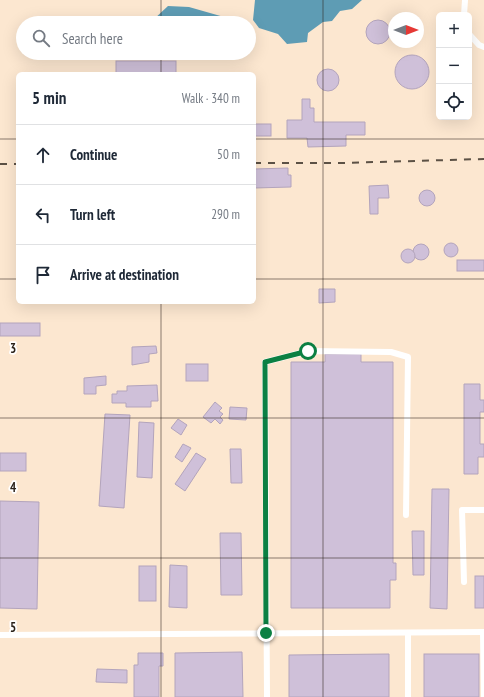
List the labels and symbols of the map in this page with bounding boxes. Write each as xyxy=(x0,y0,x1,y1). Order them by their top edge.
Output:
north arrow xyxy=(388,12,424,48)
text: 3 xyxy=(10,340,16,357)
route start xyxy=(299,342,317,360)
text: 4 xyxy=(10,479,17,496)
text: 5 xyxy=(10,619,16,636)
route end xyxy=(257,624,275,642)

